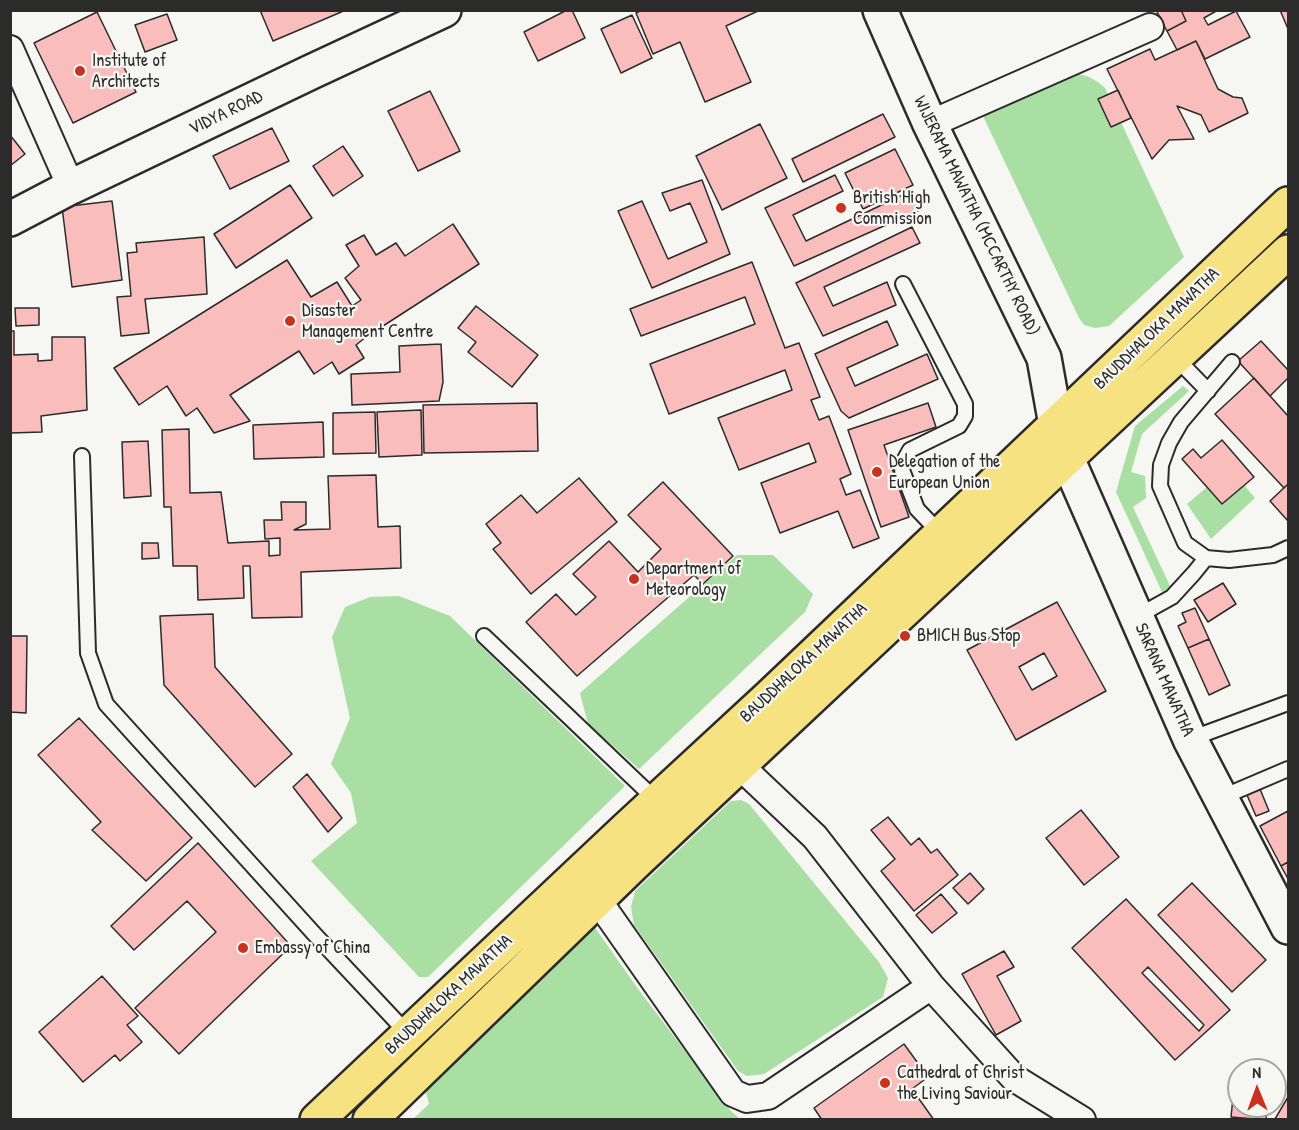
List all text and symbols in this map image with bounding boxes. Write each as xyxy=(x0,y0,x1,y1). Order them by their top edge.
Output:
place label: Institute of Architects xyxy=(92,50,166,92)
marker: Institute of Architects xyxy=(73,64,87,78)
street label: VIDYA ROAD xyxy=(186,86,266,140)
street label: WIJERAMA MAWATHA (MCCARTHY ROAD) xyxy=(908,93,1044,339)
place label: British High Commission xyxy=(853,187,932,230)
marker: British High Commission xyxy=(834,201,848,215)
street label: BAUDDHALOKA MAWATHA xyxy=(1090,264,1224,394)
place label: Disaster Management Centre xyxy=(302,300,433,342)
marker: Disaster Management Centre xyxy=(283,314,297,328)
place label: Delegation of the European Union xyxy=(889,451,1000,494)
marker: Delegation of the European Union xyxy=(870,465,884,479)
place label: Department of Meteorology xyxy=(646,558,741,600)
marker: Department of Meteorology xyxy=(627,572,641,586)
street label: BAUDDHALOKA MAWATHA xyxy=(736,598,872,728)
street label: SARANA MAWATHA xyxy=(1129,620,1199,740)
place label: BMICH Bus Stop xyxy=(917,625,1020,647)
marker: BMICH Bus Stop xyxy=(898,629,912,643)
street label: BAUDDHALOKA MAWATHA xyxy=(381,930,517,1060)
place label: Embassy of China xyxy=(255,937,370,959)
marker: Embassy of China xyxy=(236,941,250,955)
north arrow xyxy=(1227,1058,1287,1118)
text: N xyxy=(1252,1061,1261,1083)
place label: Cathedral of Christ the Living Saviour xyxy=(897,1062,1024,1104)
marker: Cathedral of Christ the Living Saviour xyxy=(878,1076,892,1090)

